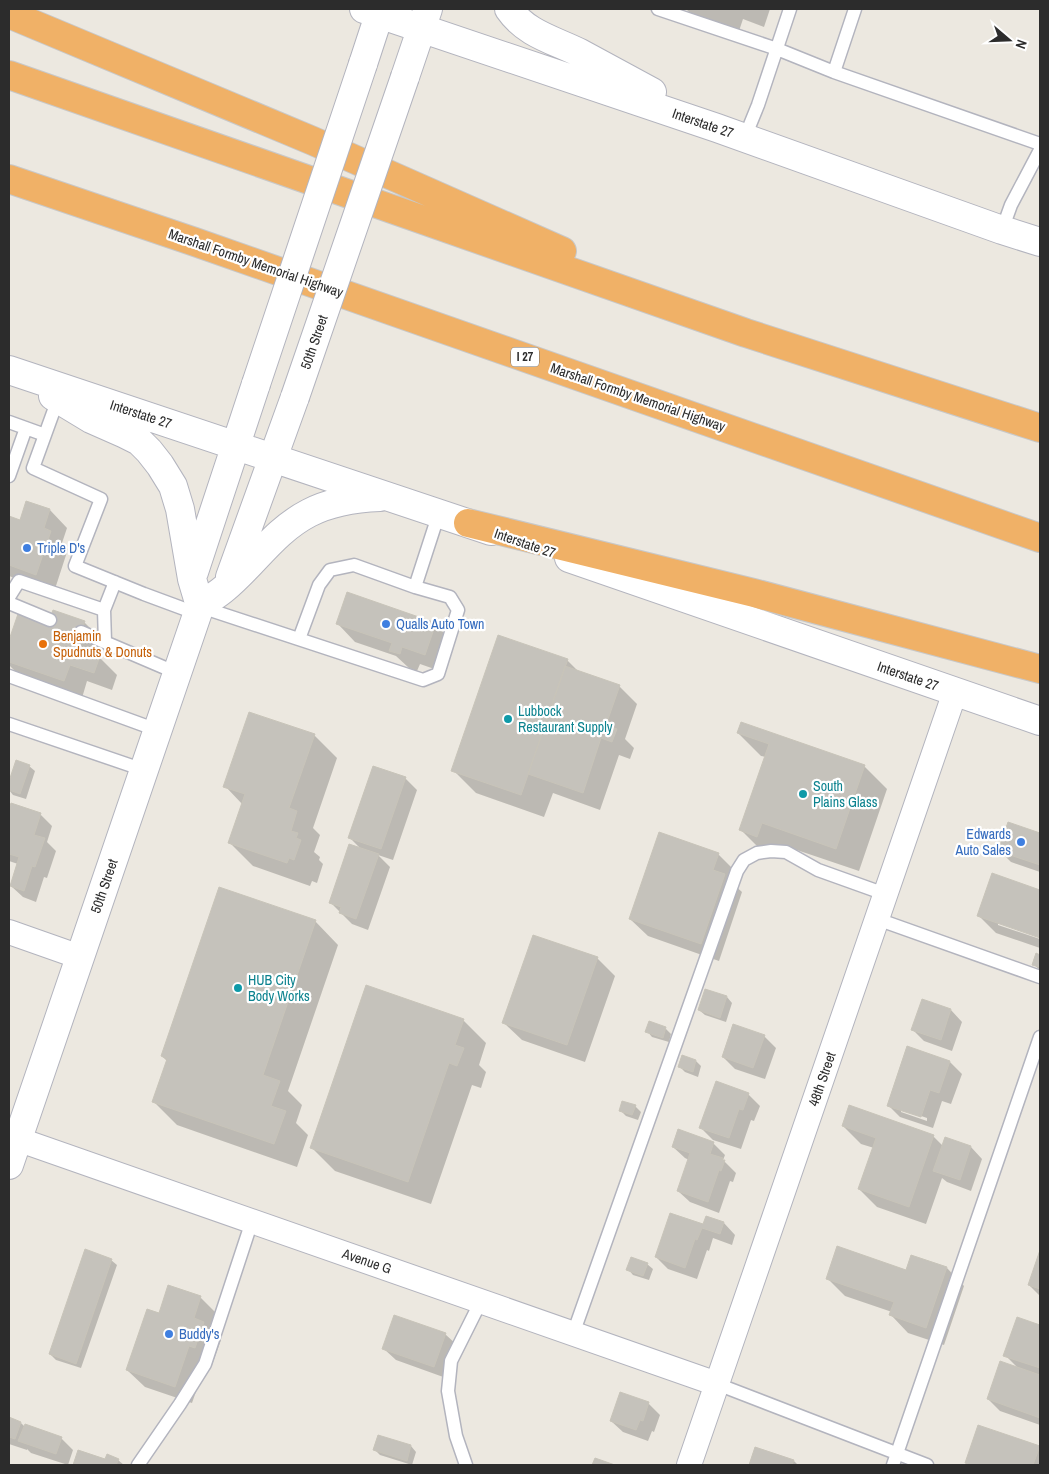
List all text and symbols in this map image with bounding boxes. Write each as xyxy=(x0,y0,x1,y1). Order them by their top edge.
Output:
north arrow xyxy=(984,15,1034,65)
text: N xyxy=(1011,37,1031,51)
street label: Interstate 27 xyxy=(670,104,736,142)
street label: Marshall Formby Memorial Highway xyxy=(166,225,346,302)
street label: 50th Street xyxy=(296,313,332,371)
road number: I 27 xyxy=(511,348,539,367)
street label: Marshall Formby Memorial Highway xyxy=(548,359,728,436)
street label: Interstate 27 xyxy=(108,396,174,432)
street label: Interstate 27 xyxy=(492,524,558,562)
place label: Triple D's xyxy=(37,539,86,557)
marker: Triple D's xyxy=(21,542,33,554)
place label: Qualls Auto Town xyxy=(396,615,485,633)
marker: Qualls Auto Town xyxy=(380,618,392,630)
place label: Benjamin Spudnuts & Donuts xyxy=(53,627,152,661)
marker: Benjamin Spudnuts & Donuts xyxy=(37,638,49,650)
street label: Interstate 27 xyxy=(875,657,941,695)
place label: Lubbock Restaurant Supply xyxy=(518,702,613,736)
marker: Lubbock Restaurant Supply xyxy=(502,713,514,725)
place label: South Plains Glass xyxy=(813,777,878,811)
marker: South Plains Glass xyxy=(797,788,809,800)
place label: Edwards Auto Sales xyxy=(954,825,1011,859)
marker: Edwards Auto Sales xyxy=(1015,836,1027,848)
street label: 50th Street xyxy=(86,857,122,915)
place label: HUB City Body Works xyxy=(248,971,310,1005)
marker: HUB City Body Works xyxy=(232,982,244,994)
street label: 48th Street xyxy=(804,1050,840,1108)
street label: Avenue G xyxy=(339,1244,394,1278)
place label: Buddy's xyxy=(179,1325,220,1343)
marker: Buddy's xyxy=(163,1328,175,1340)

